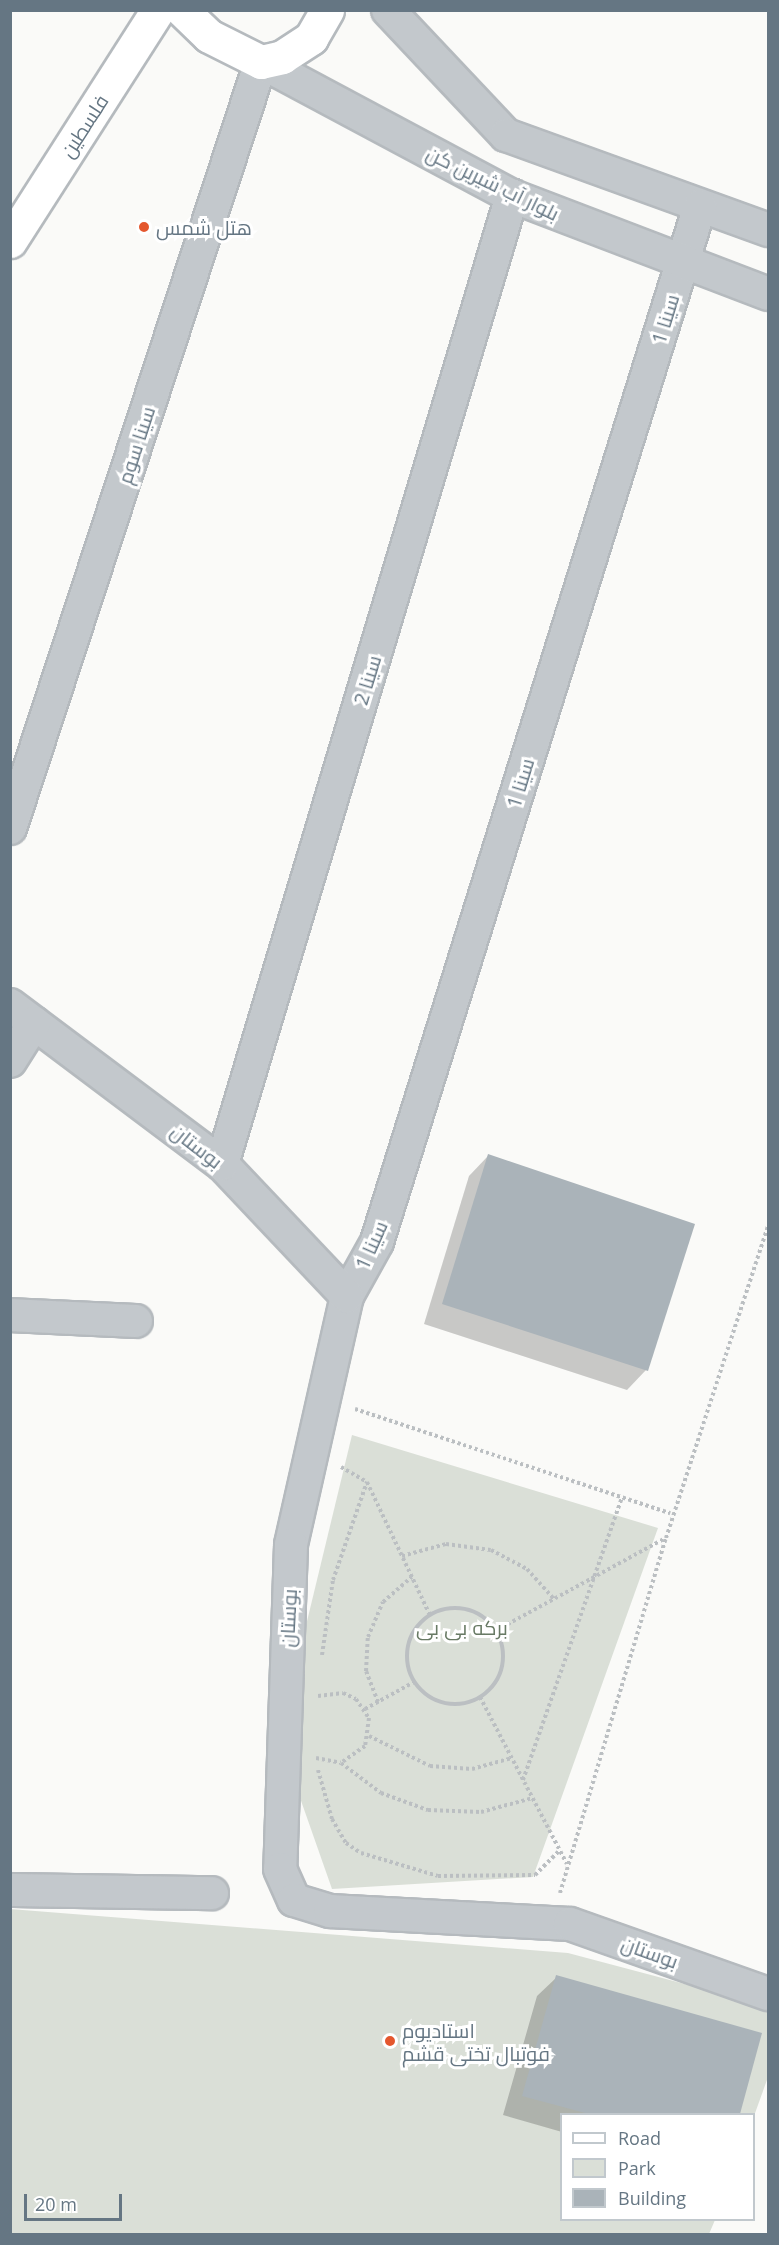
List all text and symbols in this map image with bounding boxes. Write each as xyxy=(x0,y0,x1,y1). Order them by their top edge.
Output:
street label: فلسطین xyxy=(55,90,113,162)
street label: بلوار آب شیرین کن xyxy=(423,141,563,225)
place label: هتل شمس xyxy=(156,215,252,239)
marker: هتل شمس xyxy=(137,220,151,234)
street label: سینا 1 xyxy=(646,291,684,347)
street label: سینا سوم xyxy=(112,403,160,487)
street label: سینا 2 xyxy=(348,652,386,708)
street label: سینا 1 xyxy=(501,755,539,811)
street label: بوستان xyxy=(167,1119,227,1173)
street label: سینا 1 xyxy=(350,1217,392,1273)
street label: بوستان xyxy=(274,1588,302,1648)
park label: برکه بی بی xyxy=(416,1615,508,1639)
street label: بوستان xyxy=(618,1931,682,1973)
place label: استادیوم فوتبال تختی قشم xyxy=(402,2018,550,2065)
marker: استادیوم فوتبال تختی قشم xyxy=(383,2034,397,2048)
legend xyxy=(560,2113,755,2221)
text: Road xyxy=(618,2126,661,2150)
text: Park xyxy=(618,2156,656,2180)
scale bar xyxy=(27,2182,124,2220)
text: Building xyxy=(618,2186,686,2210)
text: 20 m xyxy=(35,2192,77,2216)

